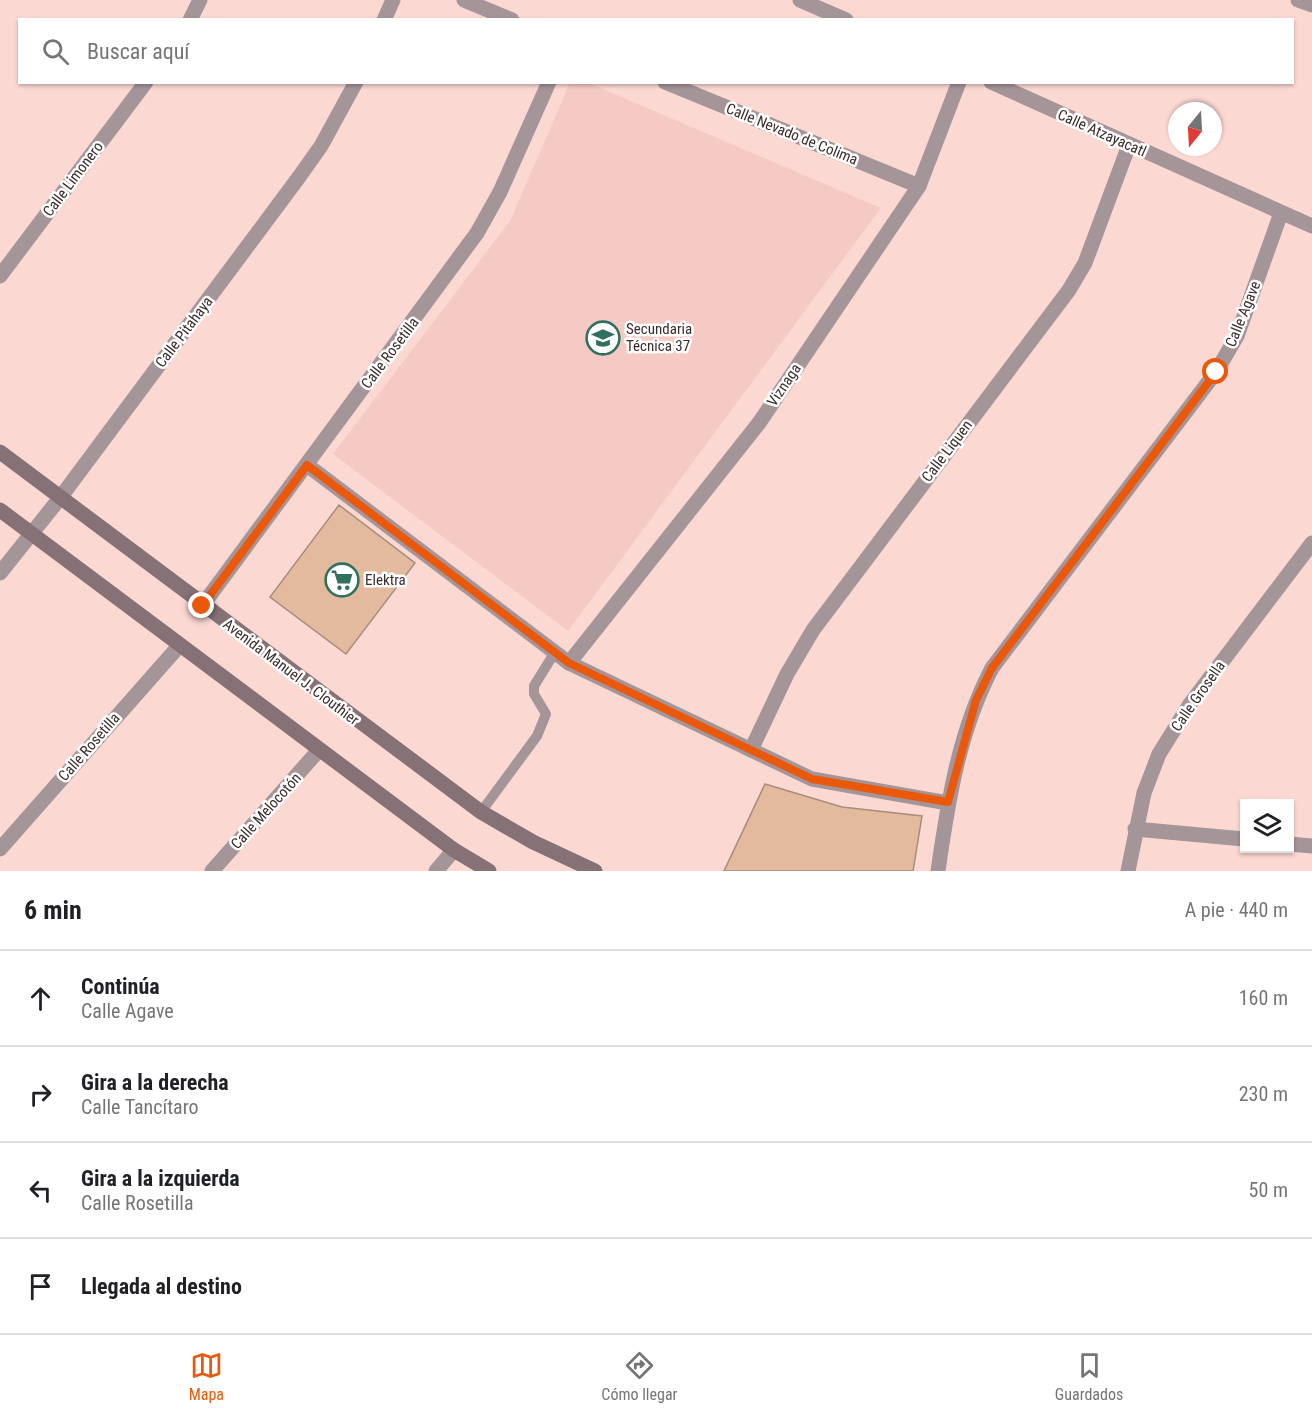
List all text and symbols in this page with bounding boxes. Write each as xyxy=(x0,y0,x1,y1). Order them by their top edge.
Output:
search box xyxy=(18,18,1294,84)
icon: search xyxy=(39,35,72,68)
text: Buscar aquí xyxy=(87,39,190,64)
street label: Calle Nevado de Colima xyxy=(723,99,861,169)
north arrow xyxy=(1168,102,1222,156)
street label: Calle Atzayacatl xyxy=(1055,105,1149,161)
street label: Calle Limonero xyxy=(39,138,107,220)
street label: Calle Agave xyxy=(1222,278,1264,350)
street label: Calle Pitahaya xyxy=(152,293,216,371)
street label: Calle Rosetilla xyxy=(357,314,423,392)
school or university icon: Secundaria Técnica 37 xyxy=(585,320,621,356)
place label: Secundaria Técnica 37 xyxy=(626,320,692,355)
route start xyxy=(1202,358,1228,384)
street label: Viznaga xyxy=(763,360,805,410)
street label: Calle Liquen xyxy=(918,417,976,485)
supermarket icon: Elektra xyxy=(324,562,360,598)
place label: Elektra xyxy=(365,571,406,589)
route end xyxy=(188,592,214,618)
street label: Avenida Manuel J. Clouthier xyxy=(220,615,363,729)
street label: Calle Grosella xyxy=(1167,657,1229,735)
street label: Calle Rosetilla xyxy=(55,709,123,785)
street label: Calle Melocotón xyxy=(227,769,305,853)
map controls xyxy=(1240,799,1294,853)
button: layers xyxy=(1240,799,1294,853)
text: 6 min xyxy=(24,895,82,925)
text: A pie · 440 m xyxy=(1185,898,1288,922)
text: Continúa xyxy=(81,974,160,999)
icon: ahead xyxy=(24,982,57,1015)
text: 160 m xyxy=(1239,986,1288,1010)
text: Calle Agave xyxy=(81,999,174,1023)
text: Gira a la derecha xyxy=(81,1070,229,1095)
icon: right xyxy=(24,1078,57,1111)
text: 230 m xyxy=(1239,1082,1288,1106)
text: Calle Tancítaro xyxy=(81,1095,199,1119)
text: Gira a la izquierda xyxy=(81,1166,240,1191)
icon: left xyxy=(24,1174,57,1207)
text: 50 m xyxy=(1249,1178,1288,1202)
text: Calle Rosetilla xyxy=(81,1191,193,1215)
icon: arrive xyxy=(24,1270,57,1303)
text: Llegada al destino xyxy=(81,1274,242,1299)
tab: Mapa xyxy=(189,1349,224,1404)
tab: Cómo llegar xyxy=(601,1349,677,1404)
tab: Guardados xyxy=(1055,1349,1123,1404)

